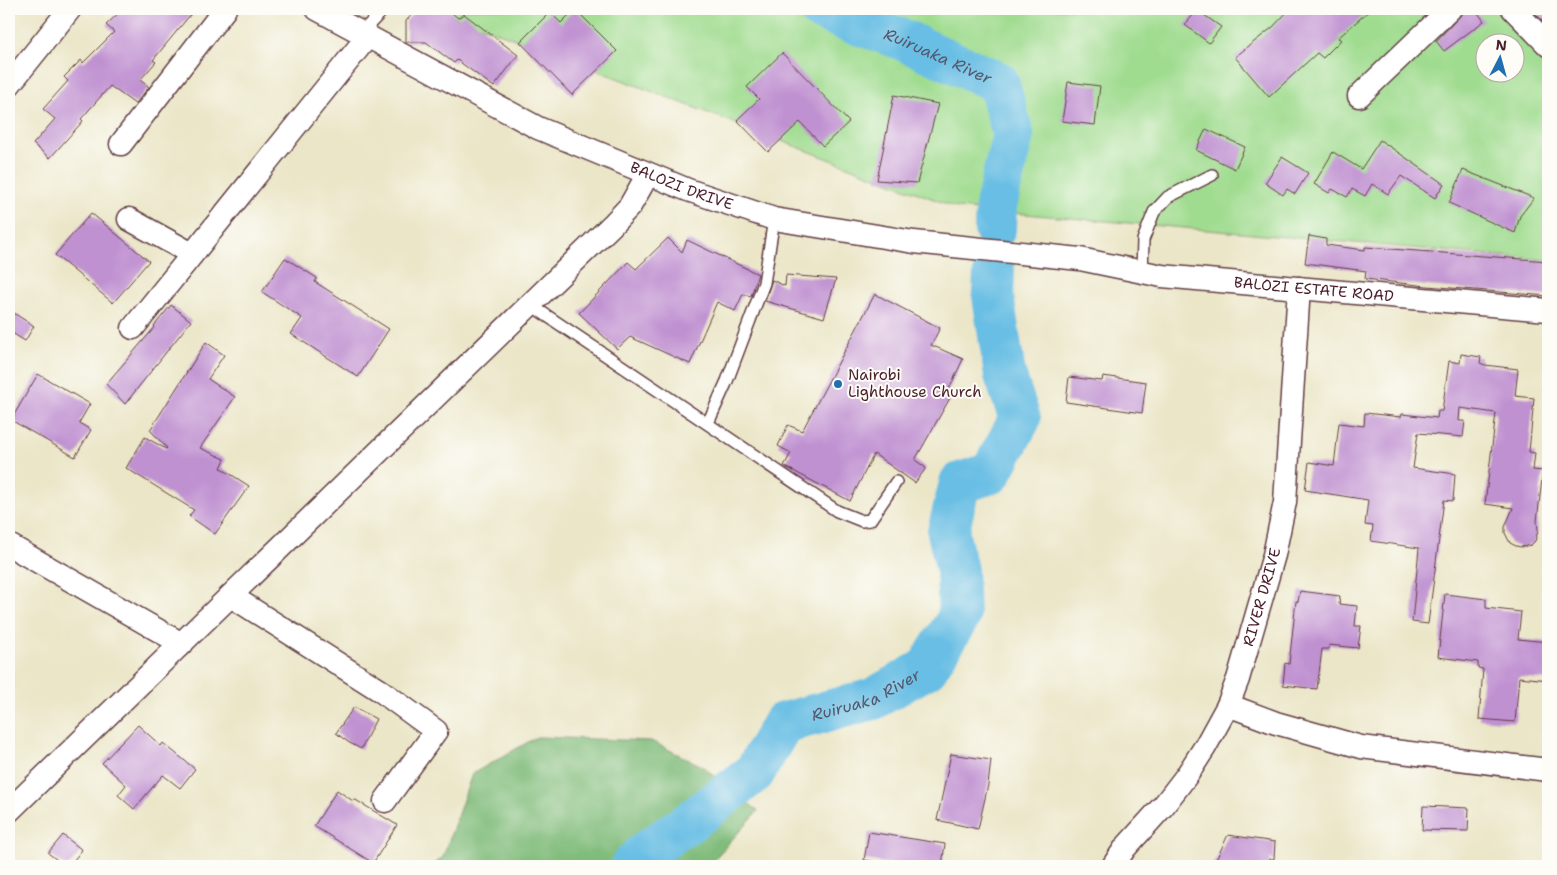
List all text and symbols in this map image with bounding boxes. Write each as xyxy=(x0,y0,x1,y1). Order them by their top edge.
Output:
water label: Ruiruaka River xyxy=(881,23,996,89)
north arrow xyxy=(1474,32,1524,82)
text: N xyxy=(1495,36,1508,55)
street label: BALOZI DRIVE xyxy=(627,157,736,215)
street label: BALOZI ESTATE ROAD xyxy=(1233,272,1395,306)
place label: Nairobi Lighthouse Church xyxy=(848,365,982,402)
marker: Nairobi Lighthouse Church xyxy=(832,378,844,390)
street label: RIVER DRIVE xyxy=(1238,546,1285,649)
water label: Ruiruaka River xyxy=(809,664,924,725)

